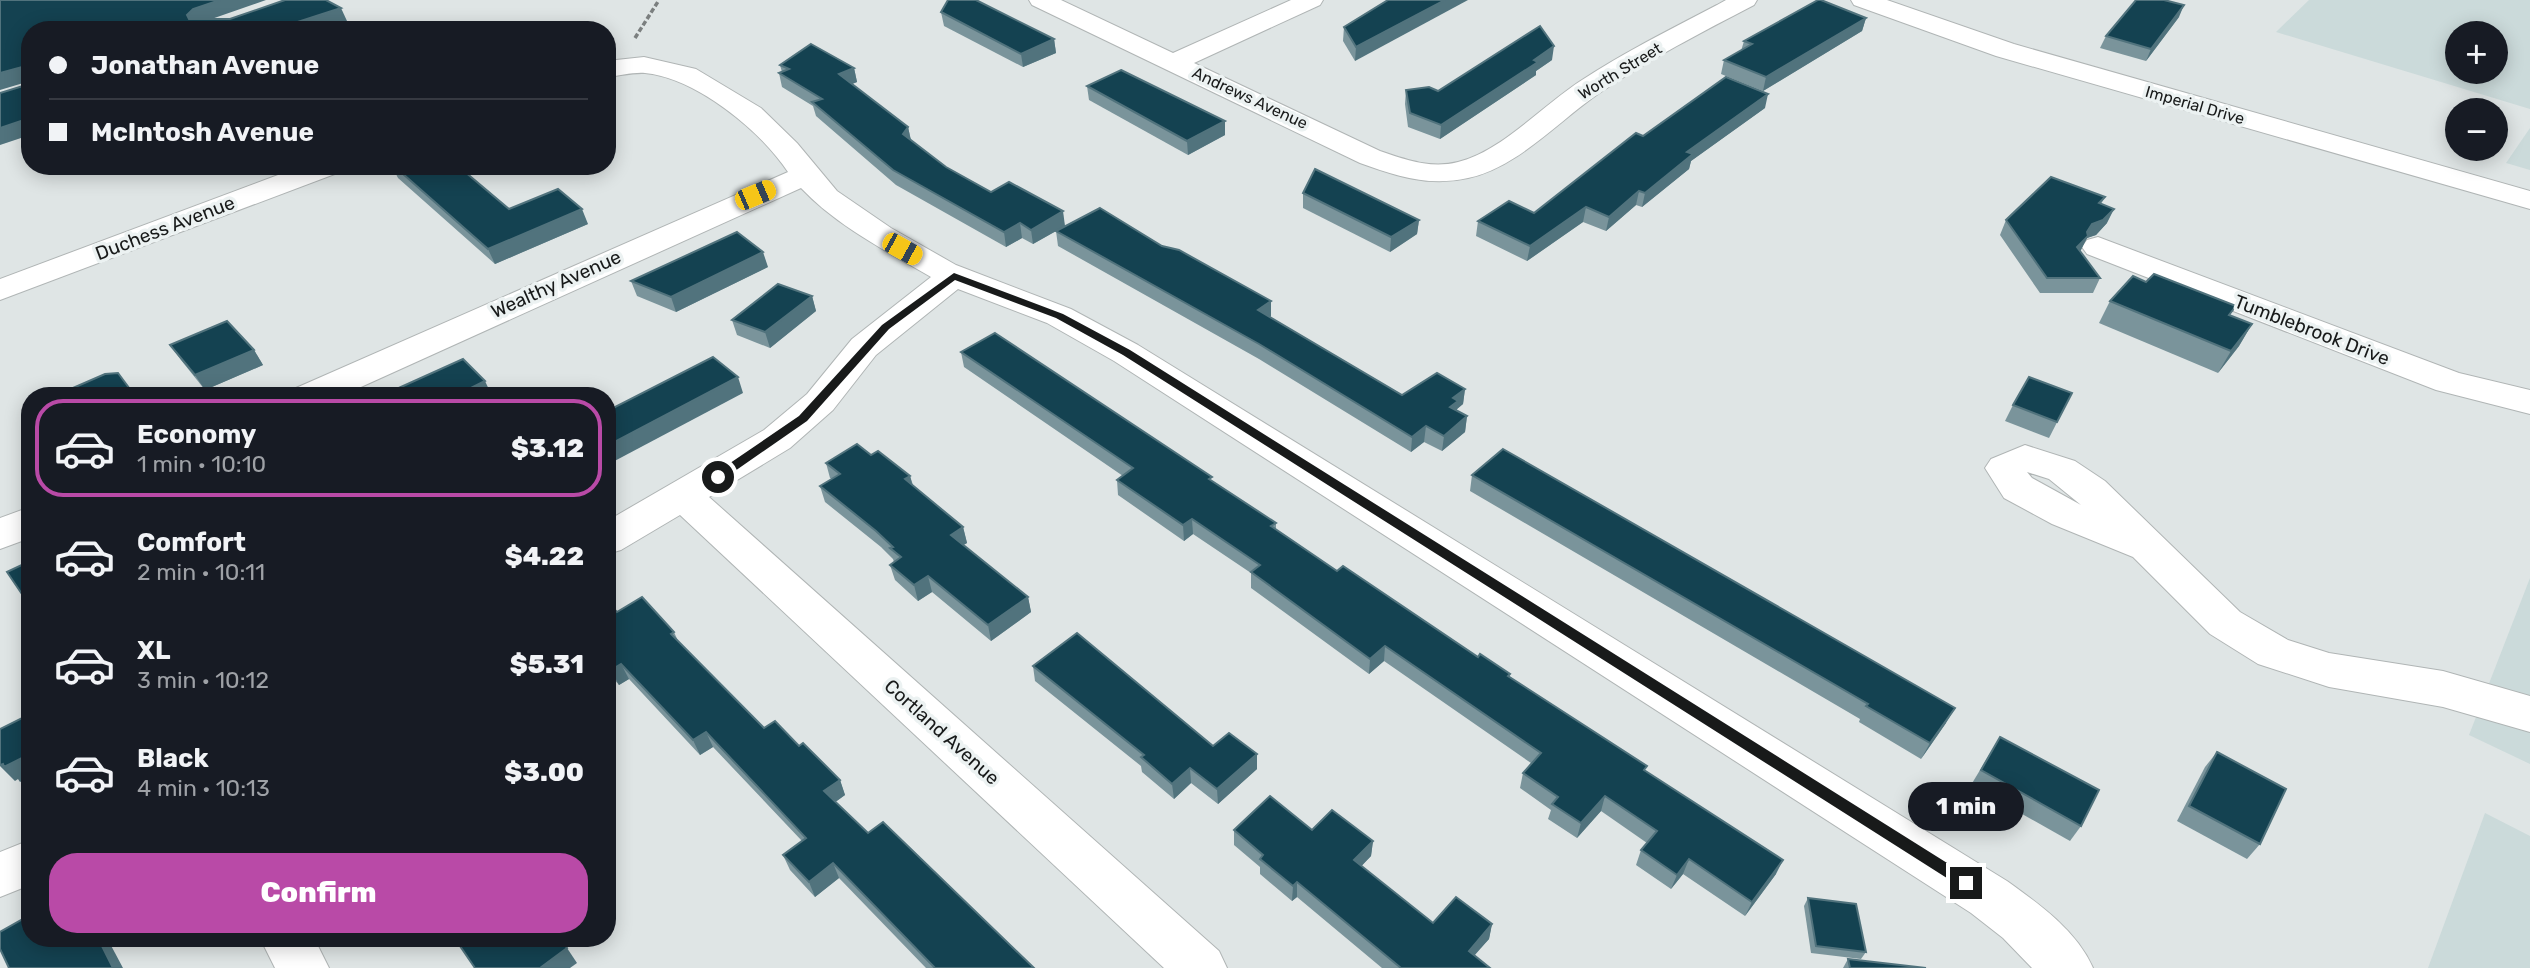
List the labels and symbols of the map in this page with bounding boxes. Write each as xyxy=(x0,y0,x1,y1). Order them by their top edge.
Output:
street label: Worth Street xyxy=(1575,39,1665,103)
street label: Andrews Avenue xyxy=(1189,63,1311,133)
street label: Imperial Drive xyxy=(2143,82,2247,128)
car xyxy=(732,177,779,213)
street label: Duchess Avenue xyxy=(92,191,238,265)
car xyxy=(879,230,926,268)
street label: Wealthy Avenue xyxy=(487,245,625,323)
street label: Tumblebrook Drive xyxy=(2231,290,2393,370)
route start xyxy=(702,461,734,493)
street label: Cortland Avenue xyxy=(880,674,1004,790)
callout: 1 min xyxy=(1908,782,2024,830)
route end xyxy=(1950,867,1982,899)

